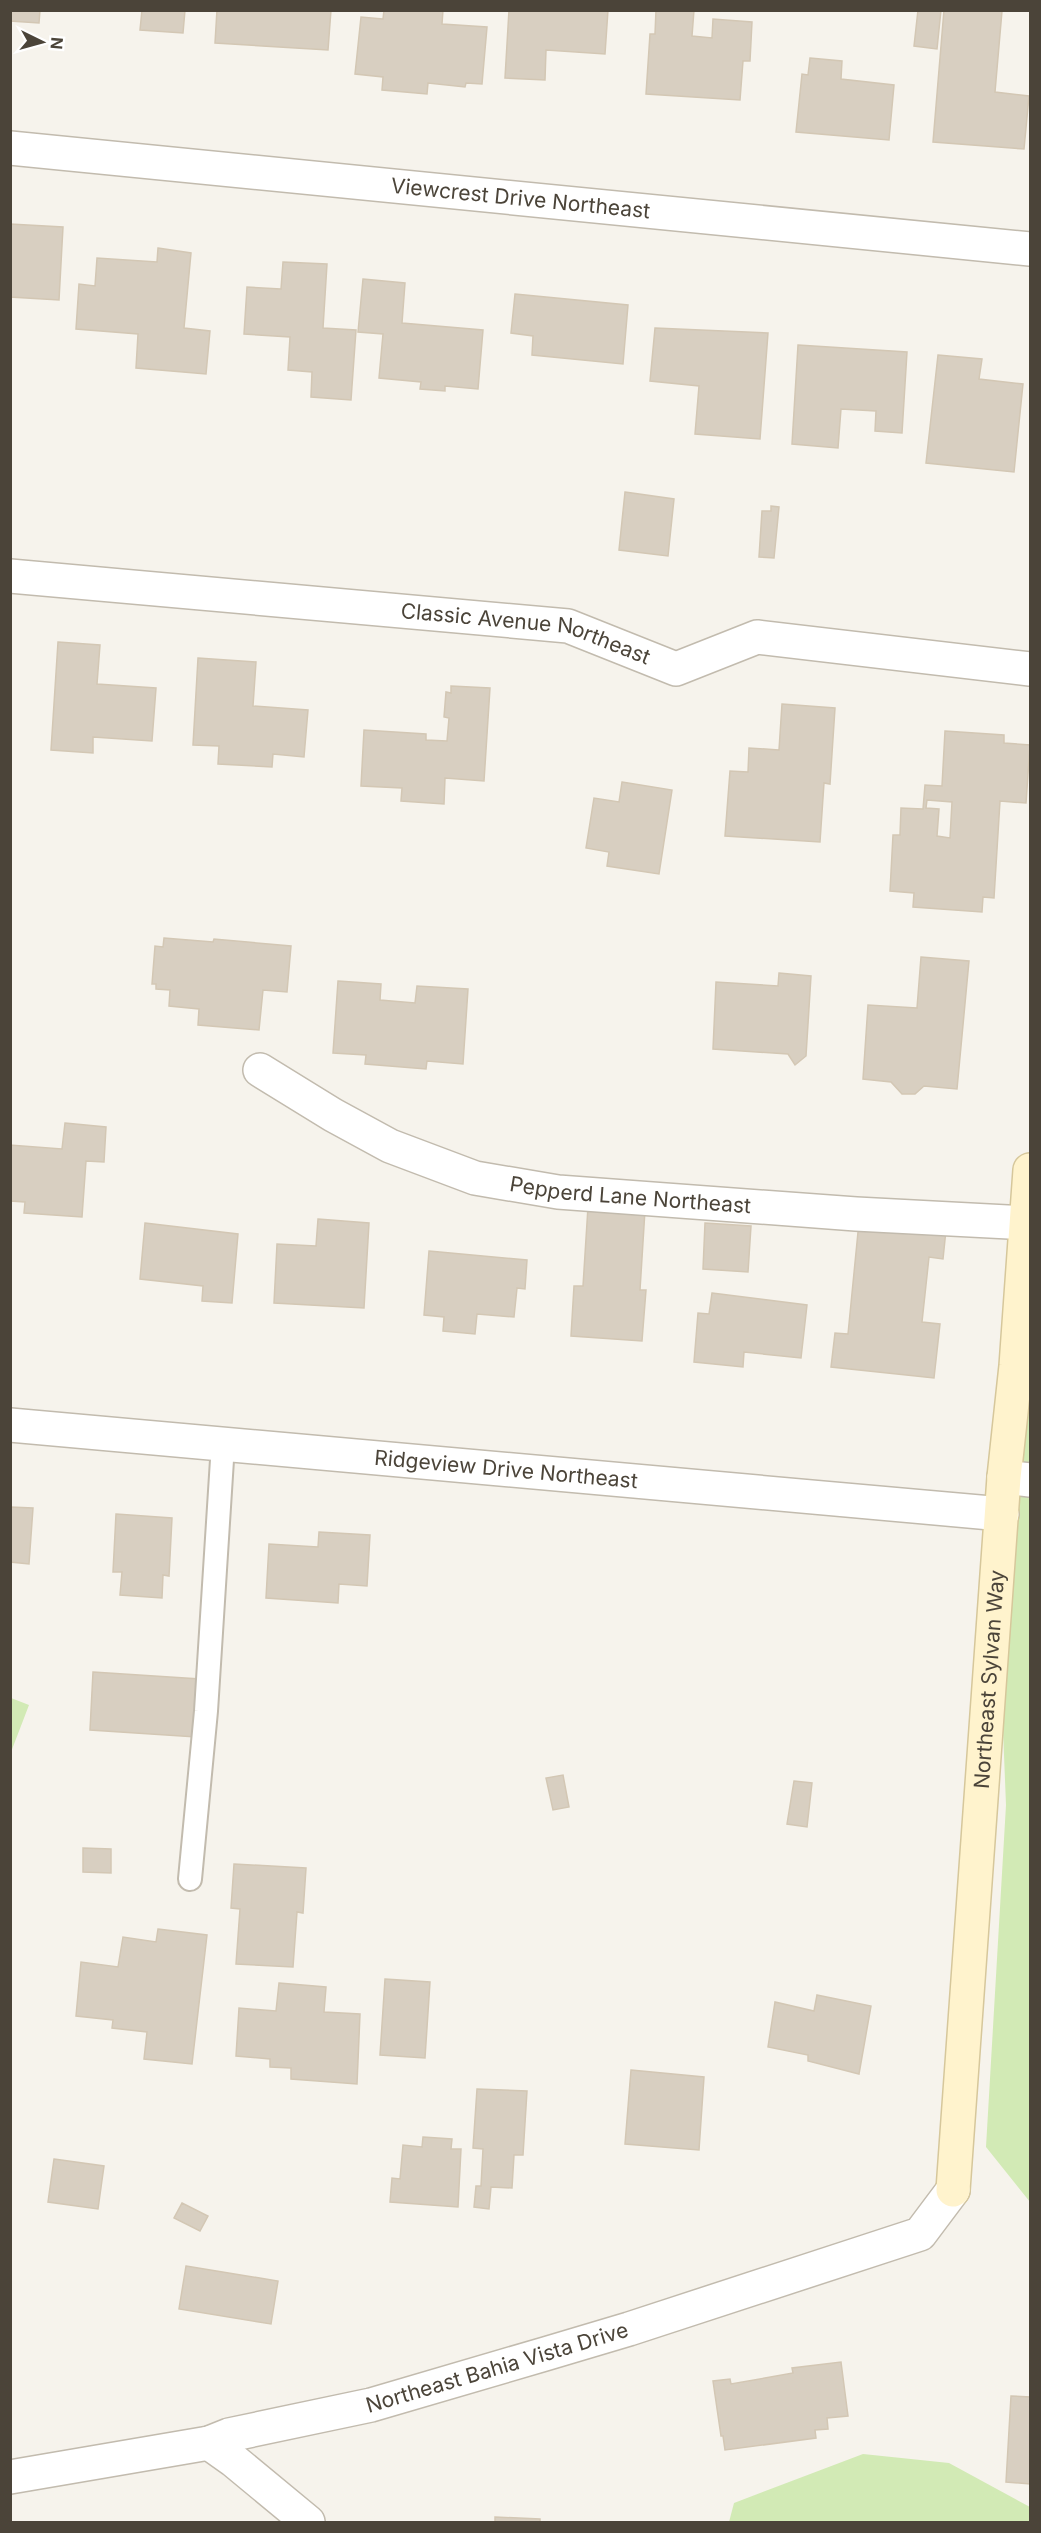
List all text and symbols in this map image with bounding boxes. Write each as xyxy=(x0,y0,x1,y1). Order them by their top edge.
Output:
north arrow xyxy=(12,12,72,72)
text: N xyxy=(46,36,67,50)
street label: Viewcrest Drive Northeast xyxy=(390,173,651,223)
street label: Classic Avenue Northeast xyxy=(400,598,654,670)
street label: Pepperd Lane Northeast xyxy=(508,1171,752,1218)
street label: Ridgeview Drive Northeast xyxy=(373,1445,639,1493)
street label: Northeast Sylvan Way xyxy=(969,1569,1009,1790)
street label: Northeast Bahia Vista Drive xyxy=(363,2317,631,2418)

